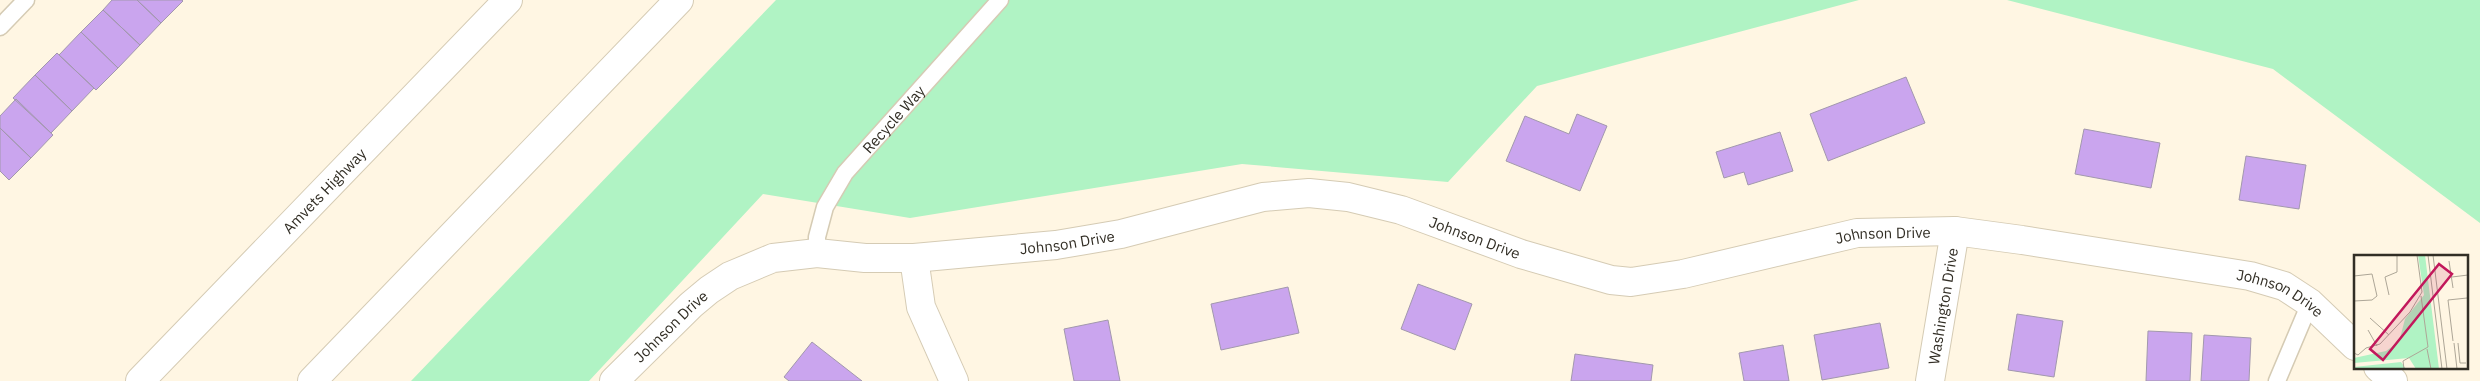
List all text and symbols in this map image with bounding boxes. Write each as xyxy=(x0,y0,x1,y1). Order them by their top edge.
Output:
street label: Recycle Way xyxy=(858,81,929,157)
street label: Amvets Highway xyxy=(278,143,370,237)
street label: Johnson Drive xyxy=(1427,212,1523,263)
street label: Johnson Drive xyxy=(1833,222,1931,247)
street label: Johnson Drive xyxy=(1019,226,1116,258)
street label: Washington Drive xyxy=(1923,246,1962,366)
inset map xyxy=(2354,255,2468,368)
street label: Johnson Drive xyxy=(2235,265,2328,321)
street label: Johnson Drive xyxy=(629,286,711,366)

